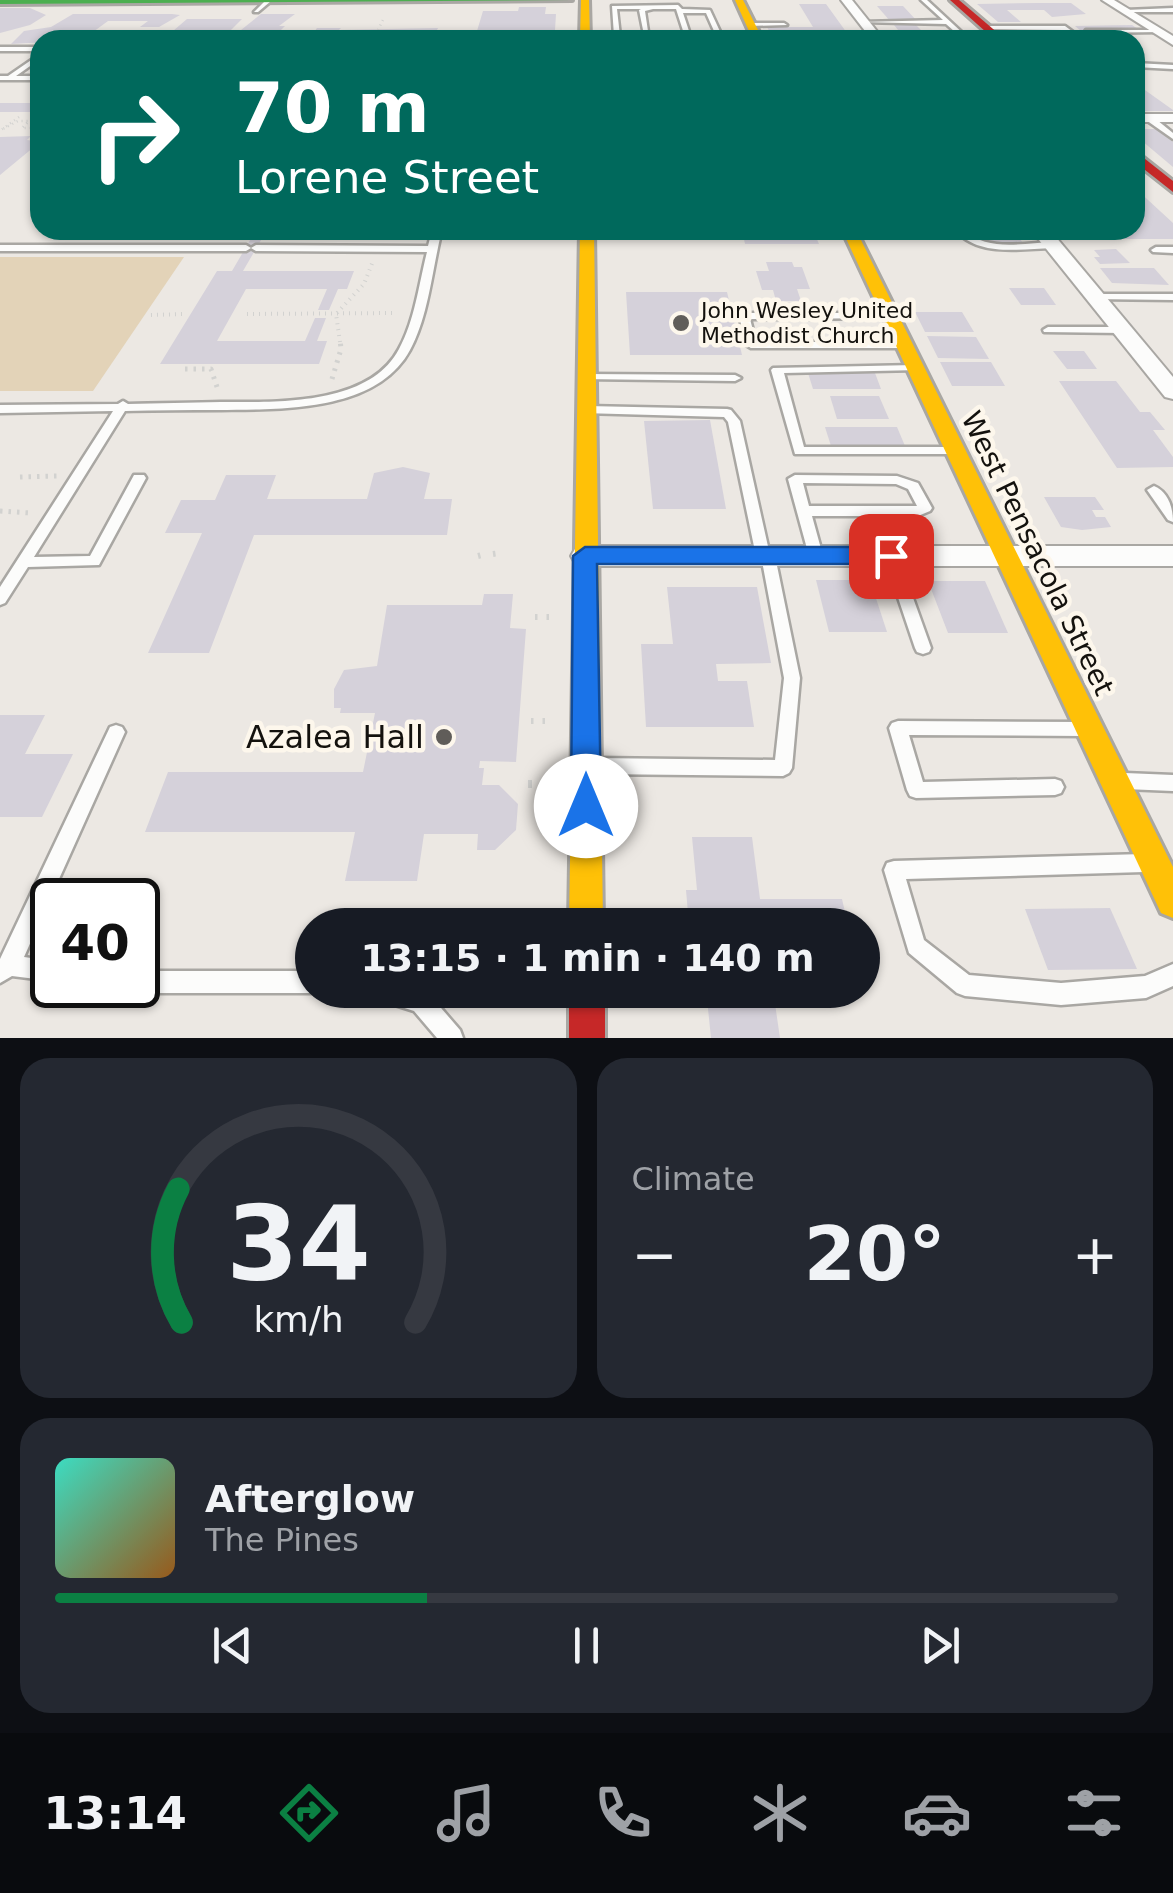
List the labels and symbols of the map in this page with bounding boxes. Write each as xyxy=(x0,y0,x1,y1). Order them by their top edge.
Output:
place label: John Wesley United Methodist Church xyxy=(699,298,913,348)
marker: John Wesley United Methodist Church xyxy=(670,312,692,334)
street label: West Pensacola Street xyxy=(954,406,1121,701)
pin xyxy=(849,514,934,599)
place label: Azalea Hall xyxy=(246,718,424,756)
marker: Azalea Hall xyxy=(433,726,455,748)
position arrow xyxy=(534,754,638,858)
speed limit sign: 40 xyxy=(30,878,160,1008)

